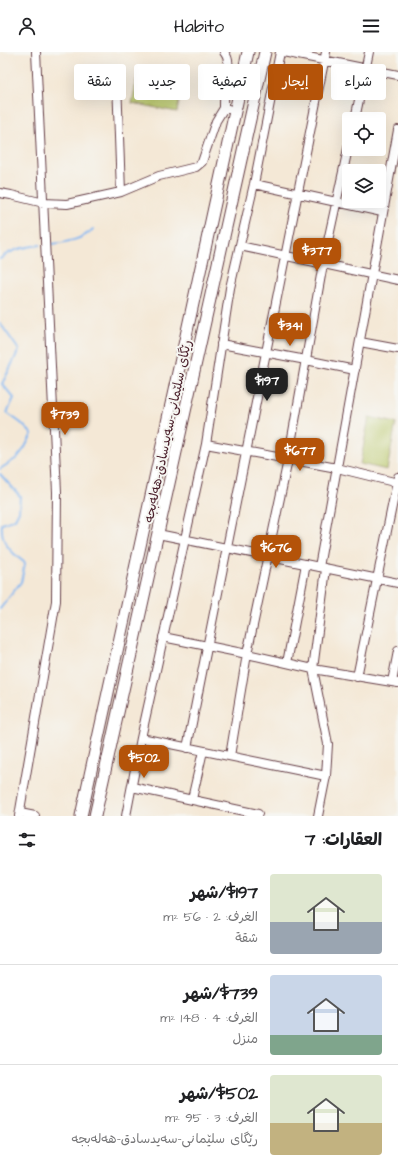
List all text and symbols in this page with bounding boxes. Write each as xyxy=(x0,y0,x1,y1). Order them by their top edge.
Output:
text: Habito xyxy=(174,14,224,39)
icon: person xyxy=(16,15,38,37)
icon: menu xyxy=(360,15,382,37)
chip: شقة xyxy=(74,64,126,100)
chip: جديد xyxy=(134,64,190,100)
chip: تصفية xyxy=(198,64,260,100)
chip: إيجار xyxy=(268,64,323,100)
chip: شراء xyxy=(331,64,386,100)
map controls xyxy=(342,112,386,208)
button: locate xyxy=(342,112,386,156)
button: layers xyxy=(342,164,386,208)
pin: $377 xyxy=(293,238,341,272)
text: $377 xyxy=(302,242,332,260)
pin: $341 xyxy=(266,313,314,347)
text: $341 xyxy=(278,317,302,335)
street label: رێگای سلێمانی-سەیدسادق-هەلەبجە xyxy=(140,338,196,524)
pin: $197 xyxy=(243,368,291,402)
text: $197 xyxy=(255,372,279,390)
pin: $739 xyxy=(41,402,89,436)
text: $739 xyxy=(50,406,80,424)
pin: $677 xyxy=(276,438,324,472)
text: $677 xyxy=(284,442,316,460)
pin: $676 xyxy=(252,535,300,569)
text: $676 xyxy=(260,539,292,557)
pin: $502 xyxy=(120,745,168,779)
text: $502 xyxy=(128,749,160,767)
text: العقارات: 7 xyxy=(305,828,382,852)
icon: filters xyxy=(16,829,38,851)
text: $197/شهر xyxy=(190,881,258,905)
icon: home xyxy=(302,890,350,938)
text: الغرف: 2 · 56 m² xyxy=(163,908,258,926)
text: شقة xyxy=(235,929,258,947)
text: $739/شهر xyxy=(184,982,258,1006)
icon: home xyxy=(302,991,350,1039)
text: الغرف: 4 · 148 m² xyxy=(160,1009,258,1027)
text: منزل xyxy=(232,1030,258,1048)
text: $502/شهر xyxy=(180,1082,258,1106)
icon: home xyxy=(302,1091,350,1139)
text: الغرف: 3 · 95 m² xyxy=(165,1109,258,1127)
text: رێگای سلێمانی-سەیدسادق-هەلەبجە xyxy=(72,1130,258,1148)

